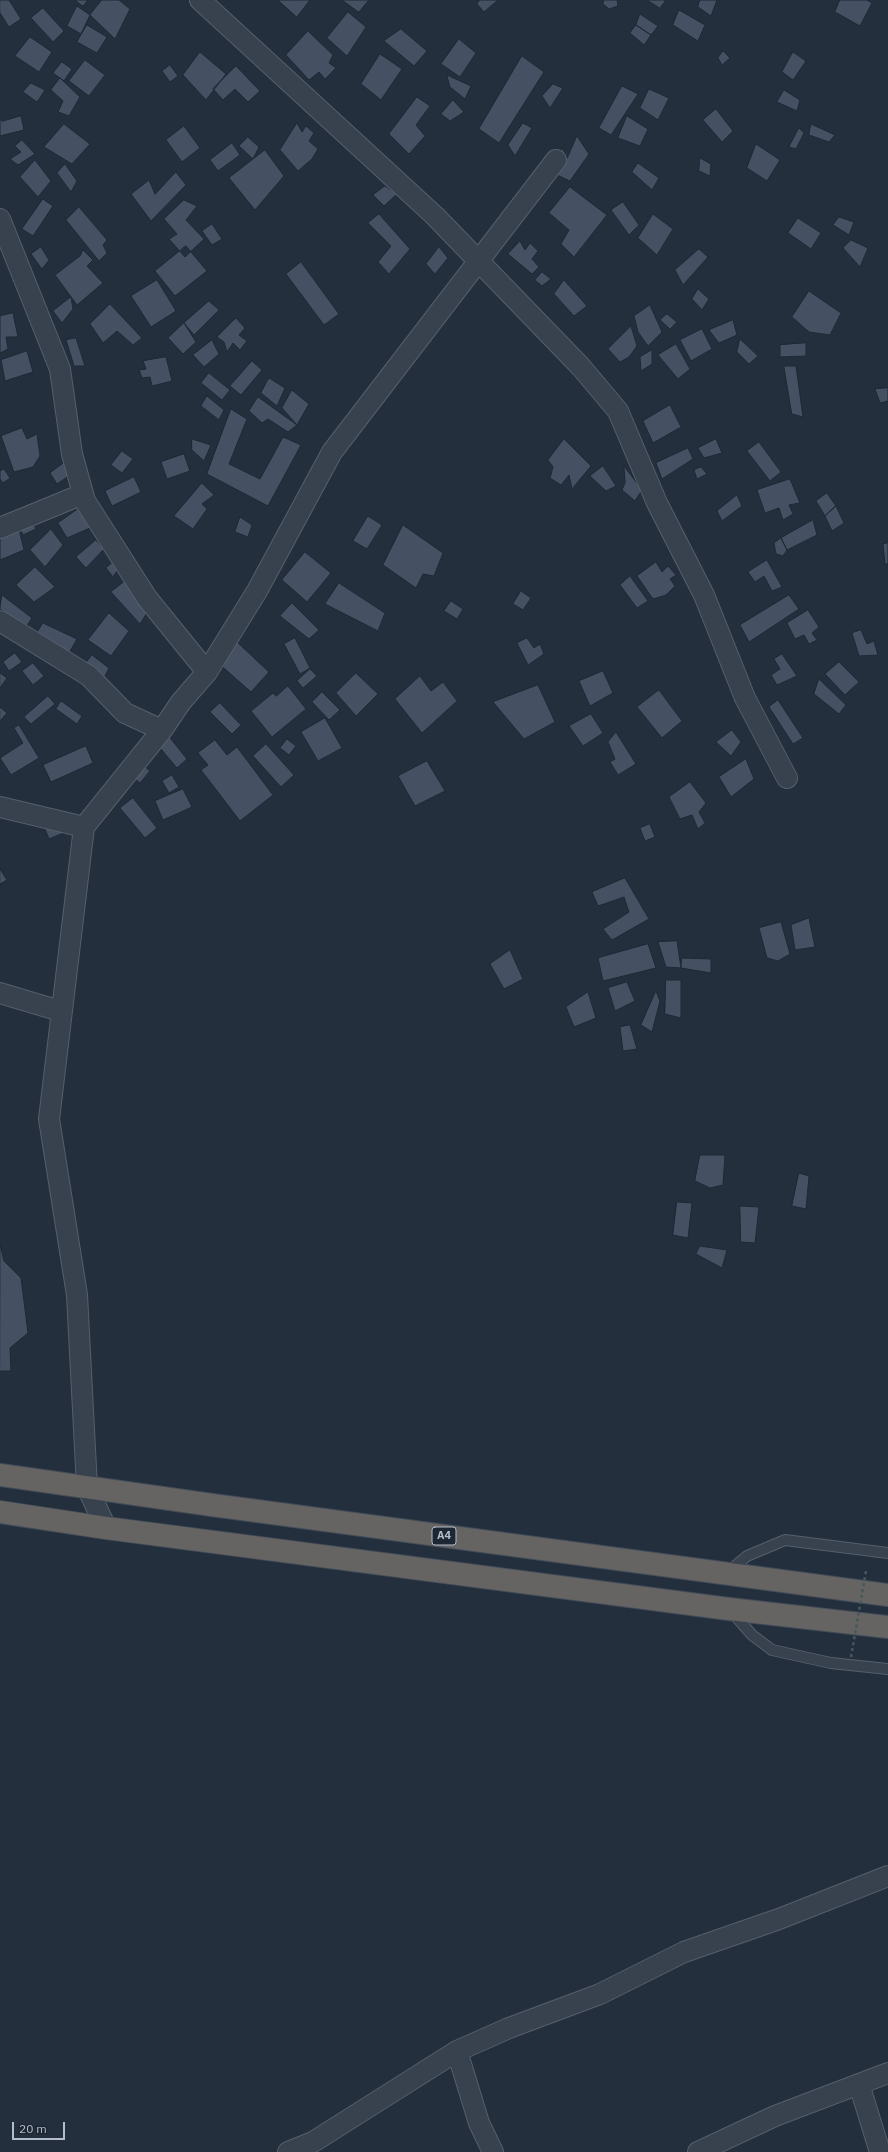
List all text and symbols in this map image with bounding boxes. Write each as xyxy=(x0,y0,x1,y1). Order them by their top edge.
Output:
road number: A4 xyxy=(432,1527,456,1545)
scale bar xyxy=(14,2114,67,2140)
text: 20 m xyxy=(19,2121,47,2136)

